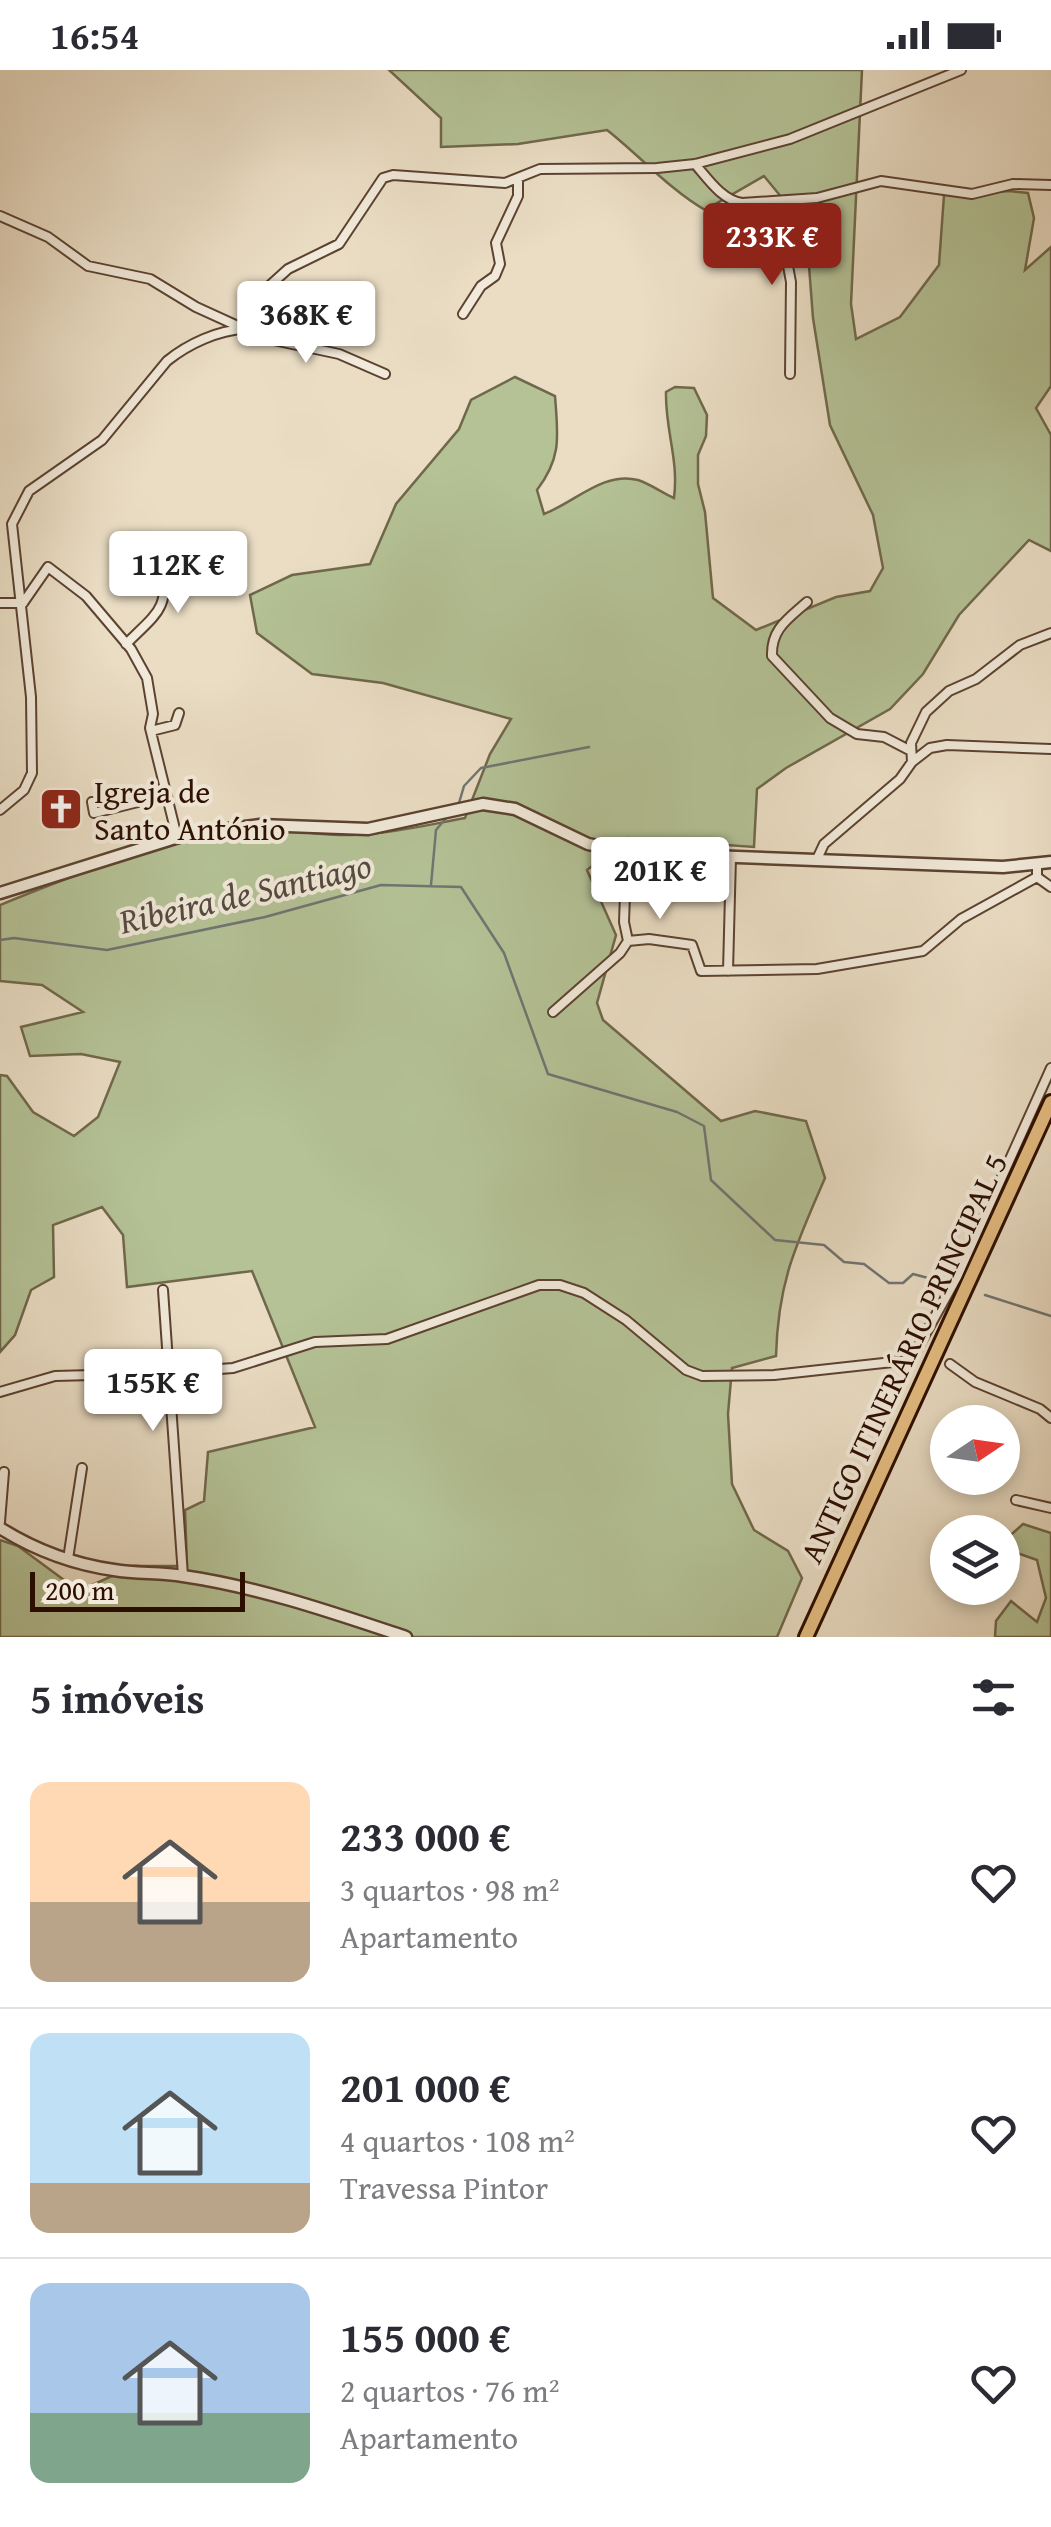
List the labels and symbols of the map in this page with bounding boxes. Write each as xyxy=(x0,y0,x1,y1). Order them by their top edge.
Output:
pin: 233K € xyxy=(691,203,853,288)
pin: 368K € xyxy=(225,281,387,366)
pin: 112K € xyxy=(97,531,259,616)
place label: Igreja de Santo António xyxy=(94,768,286,852)
church icon: Igreja de Santo António xyxy=(38,786,84,832)
pin: 201K € xyxy=(579,837,741,922)
water label: Ribeira de Santiago xyxy=(113,839,376,947)
street label: ANTIGO ITINERÁRIO PRINCIPAL 5 xyxy=(787,1145,1019,1571)
pin: 155K € xyxy=(72,1349,234,1434)
north arrow xyxy=(930,1405,1020,1495)
scale bar xyxy=(30,1567,245,1612)

